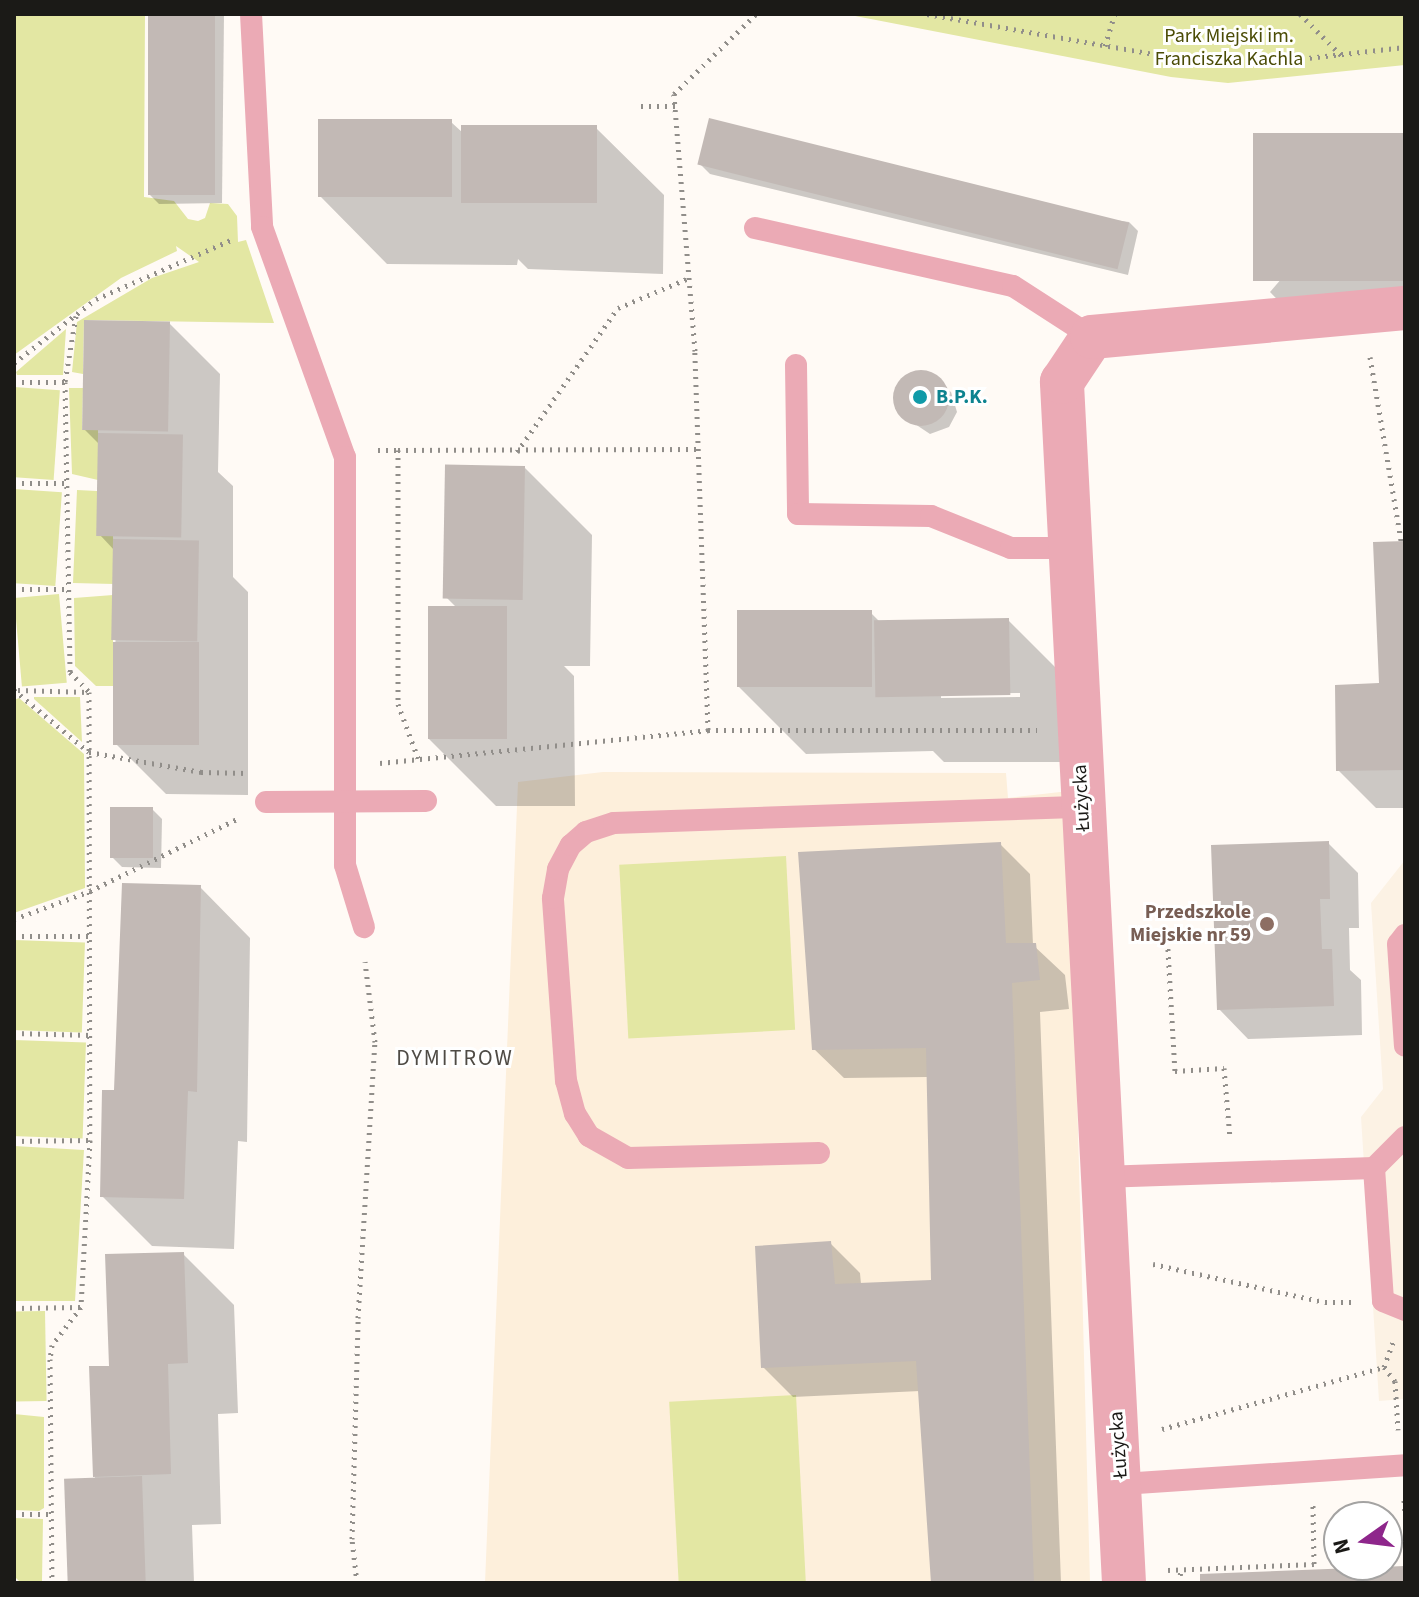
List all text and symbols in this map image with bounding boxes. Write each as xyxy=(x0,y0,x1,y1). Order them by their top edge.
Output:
park label: Park Miejski im. Franciszka Kachla xyxy=(1155,24,1303,71)
place label: B.P.K. xyxy=(936,385,988,409)
marker: B.P.K. xyxy=(911,388,929,406)
street label: Łużycka xyxy=(1068,764,1096,832)
place label: Przedszkole Miejskie nr 59 xyxy=(1130,900,1251,947)
marker: Przedszkole Miejskie nr 59 xyxy=(1258,915,1276,933)
district label: DYMITROW xyxy=(396,1046,514,1072)
street label: Łużycka xyxy=(1105,1411,1133,1479)
north arrow xyxy=(1323,1501,1403,1581)
text: N xyxy=(1324,1535,1359,1557)

